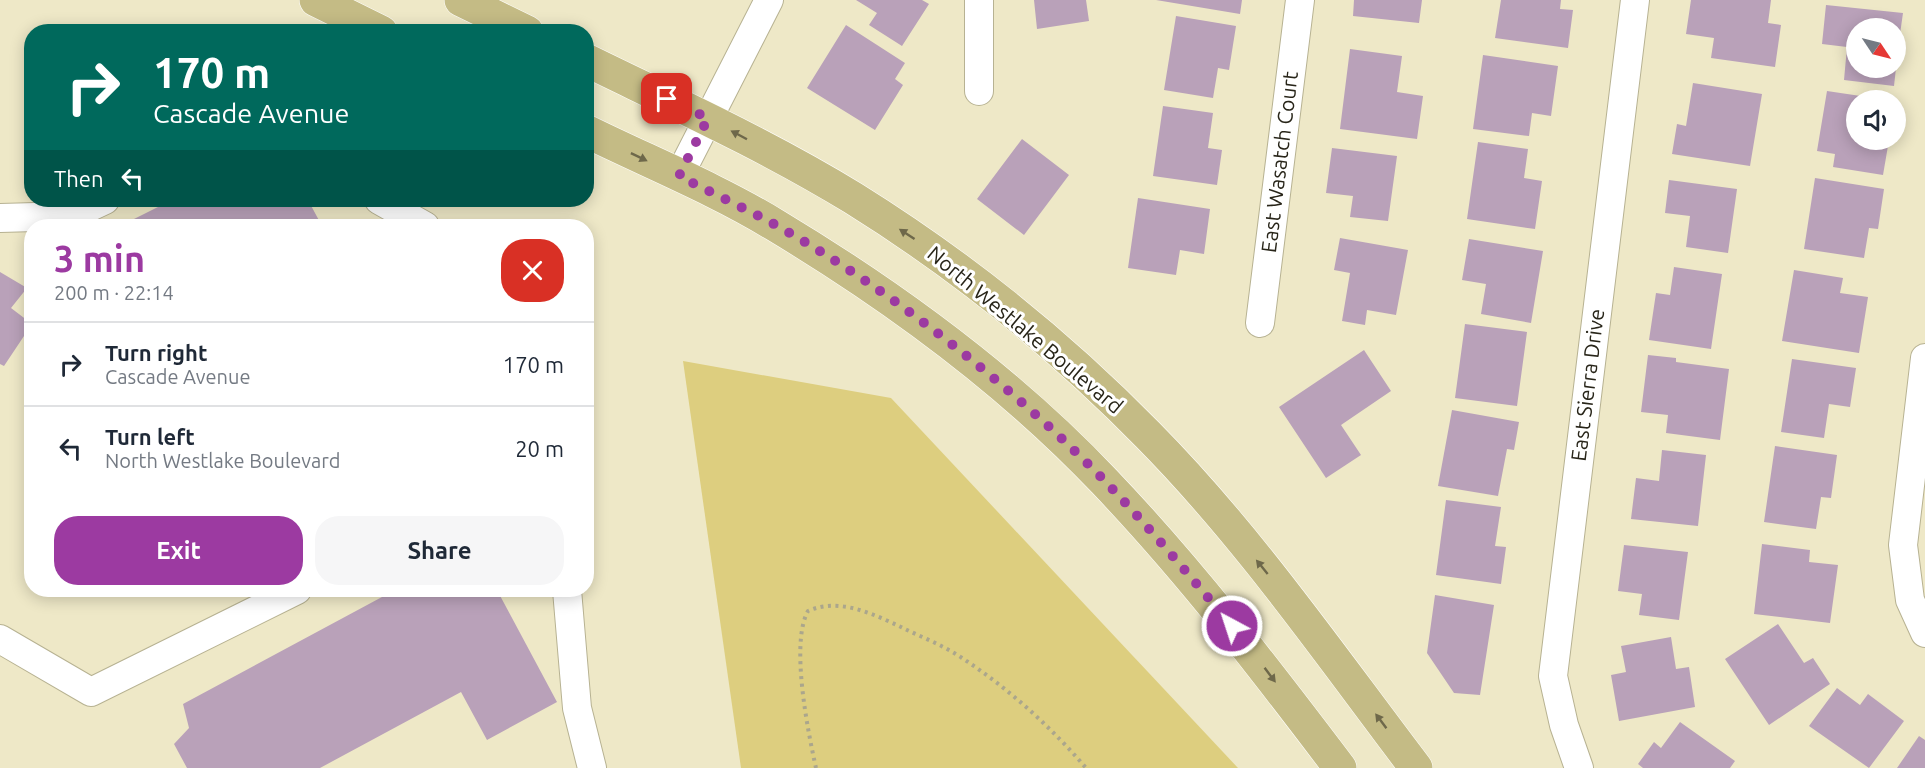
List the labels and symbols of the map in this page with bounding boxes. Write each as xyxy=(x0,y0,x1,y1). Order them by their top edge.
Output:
north arrow xyxy=(1846,18,1906,78)
street label: East Wasatch Court xyxy=(1256,70,1302,254)
pin xyxy=(641,73,692,124)
one-way arrow xyxy=(730,130,747,140)
one-way arrow xyxy=(631,152,648,161)
one-way arrow xyxy=(899,228,915,240)
street label: North Westlake Boulevard xyxy=(923,241,1128,418)
street label: East Sierra Drive xyxy=(1566,307,1608,463)
one-way arrow xyxy=(1255,559,1268,575)
position arrow xyxy=(1200,594,1264,658)
one-way arrow xyxy=(1263,667,1275,682)
one-way arrow xyxy=(1376,714,1388,729)

